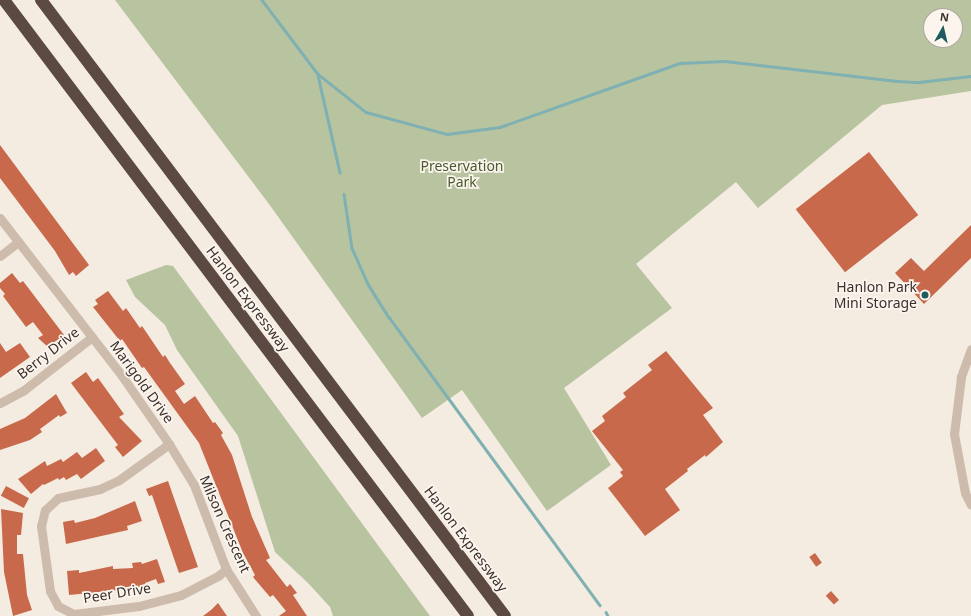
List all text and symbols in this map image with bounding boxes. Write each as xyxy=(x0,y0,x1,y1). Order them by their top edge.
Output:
north arrow xyxy=(923,8,963,48)
text: N xyxy=(939,9,950,25)
park label: Preservation Park xyxy=(420,158,504,190)
street label: Hanlon Expressway xyxy=(203,243,293,355)
place label: Hanlon Park Mini Storage xyxy=(834,279,917,312)
marker: Hanlon Park Mini Storage xyxy=(920,290,930,300)
street label: Berry Drive xyxy=(14,324,82,382)
street label: Marigold Drive xyxy=(107,338,177,426)
street label: Milson Crescent xyxy=(196,473,254,575)
street label: Hanlon Expressway xyxy=(421,483,511,595)
street label: Peer Drive xyxy=(82,579,152,607)

